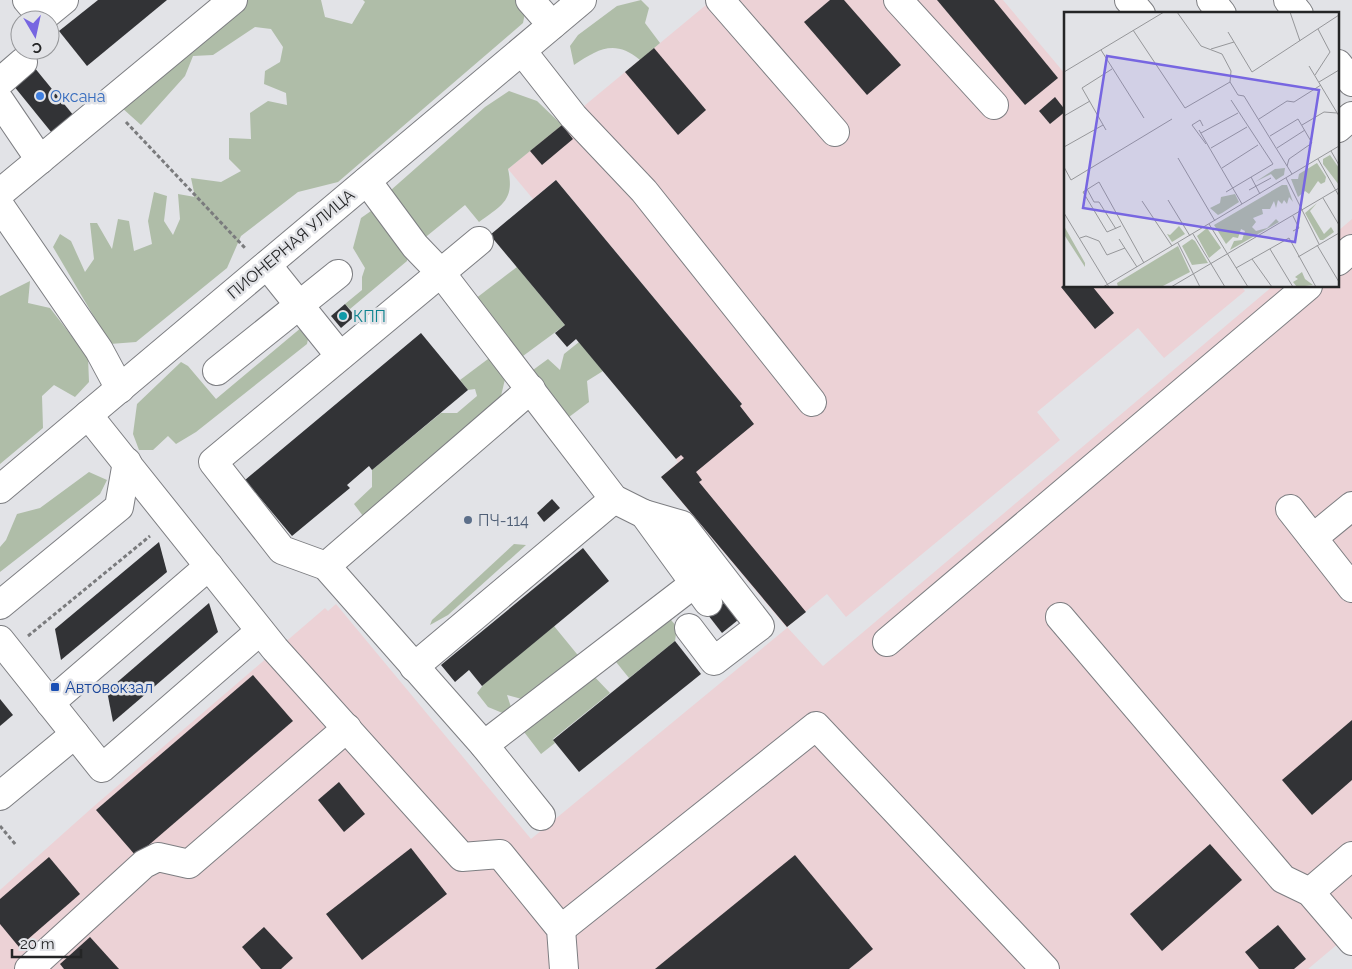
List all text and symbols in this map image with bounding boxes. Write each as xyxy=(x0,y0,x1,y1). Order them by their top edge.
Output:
north arrow xyxy=(10,10,60,60)
inset map xyxy=(1064,12,1340,288)
text: С xyxy=(31,39,43,57)
place label: Оксана xyxy=(50,87,105,106)
marker: Оксана xyxy=(34,90,46,102)
street label: ПИОНЕРНАЯ УЛИЦА xyxy=(224,185,359,303)
place label: КПП xyxy=(353,307,386,326)
marker: КПП xyxy=(337,310,349,322)
place label: ПЧ-114 xyxy=(478,511,529,530)
marker: ПЧ-114 xyxy=(462,514,474,526)
place label: Автовокзал xyxy=(65,678,153,697)
marker: Автовокзал xyxy=(49,681,61,693)
scale bar xyxy=(12,926,81,958)
text: 20 m xyxy=(20,935,55,953)

